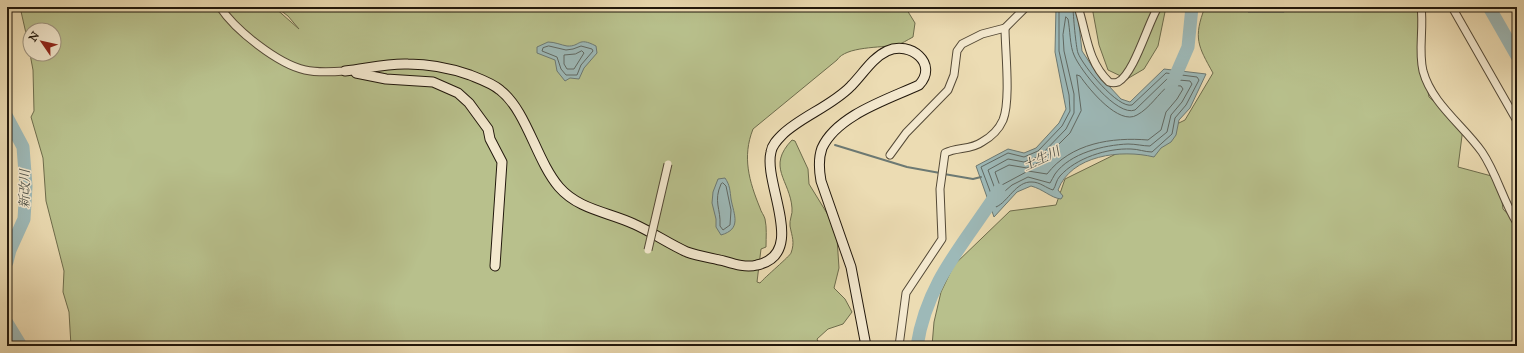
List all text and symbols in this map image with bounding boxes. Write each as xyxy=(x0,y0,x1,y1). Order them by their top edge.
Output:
north arrow xyxy=(22,22,62,62)
text: N xyxy=(26,29,42,44)
water label: 土生川 xyxy=(1020,143,1064,174)
water label: 新改川 xyxy=(17,167,33,209)

